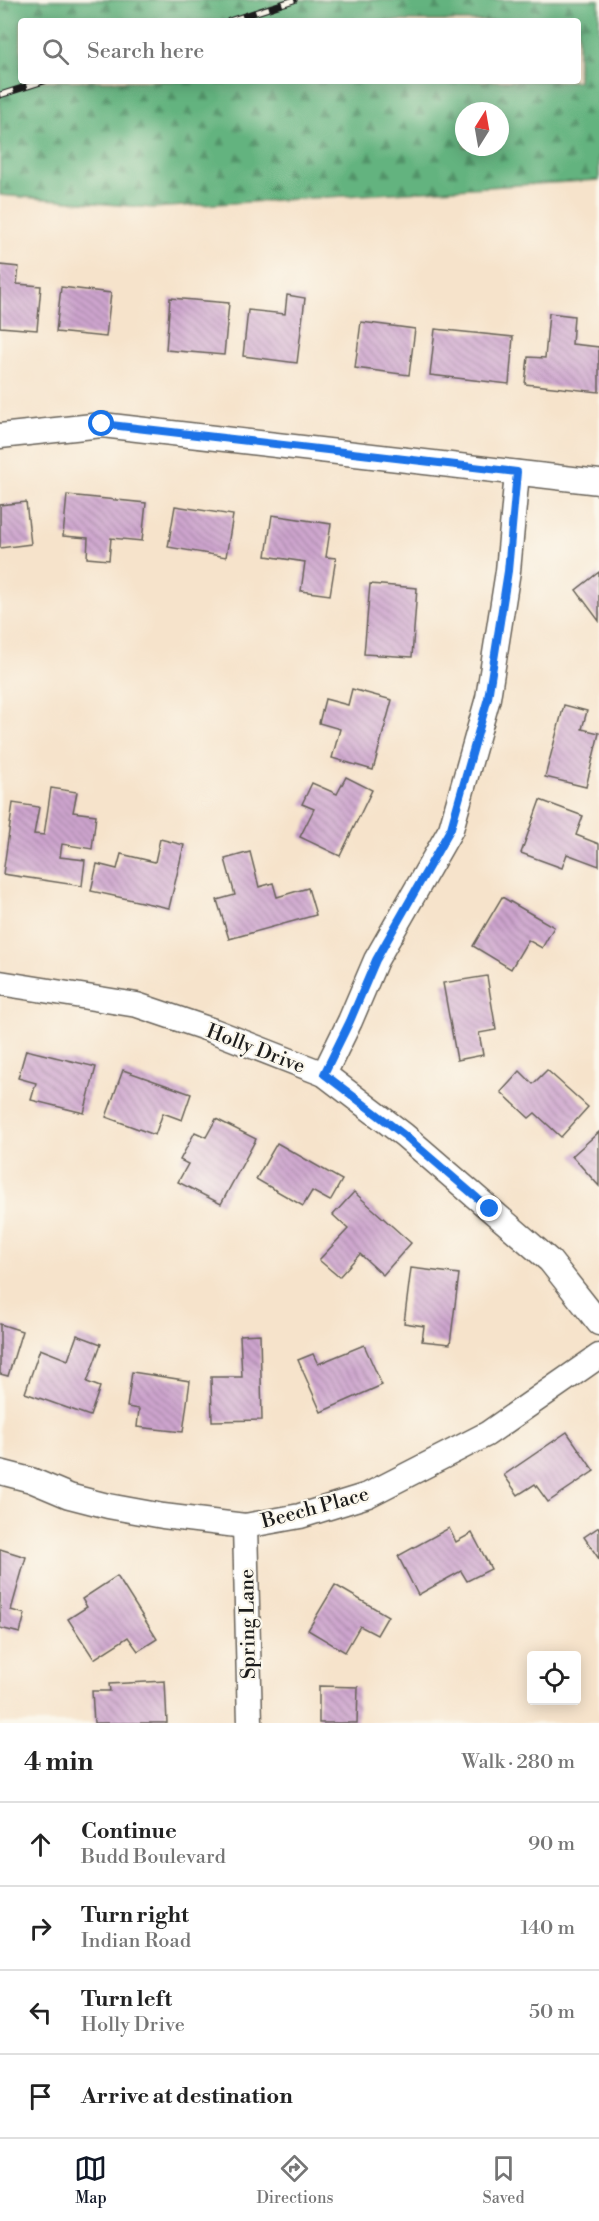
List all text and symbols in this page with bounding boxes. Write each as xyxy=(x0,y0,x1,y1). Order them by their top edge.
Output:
search box xyxy=(18,18,581,84)
icon: search xyxy=(39,35,72,68)
text: Search here xyxy=(87,38,204,65)
north arrow xyxy=(455,102,509,156)
route start xyxy=(88,410,114,436)
street label: Holly Drive xyxy=(202,1019,308,1080)
route end xyxy=(476,1195,502,1221)
street label: Beech Place xyxy=(258,1482,372,1535)
street label: Spring Lane xyxy=(235,1569,262,1679)
map controls xyxy=(527,1651,581,1705)
button: locate xyxy=(527,1651,581,1705)
text: 4 min xyxy=(24,1746,94,1778)
text: Walk · 280 m xyxy=(462,1750,575,1775)
text: Continue xyxy=(81,1818,177,1845)
icon: ahead xyxy=(24,1828,57,1861)
text: 90 m xyxy=(528,1832,575,1857)
text: Budd Boulevard xyxy=(81,1845,226,1870)
text: Turn right xyxy=(81,1902,189,1929)
icon: right xyxy=(24,1912,57,1945)
text: 140 m xyxy=(520,1916,575,1941)
text: Indian Road xyxy=(81,1929,191,1954)
text: Turn left xyxy=(81,1986,172,2013)
icon: left xyxy=(24,1996,57,2029)
text: 50 m xyxy=(529,2000,575,2025)
text: Holly Drive xyxy=(81,2013,185,2038)
icon: arrive xyxy=(24,2080,57,2113)
text: Arrive at destination xyxy=(81,2083,293,2110)
tab: Map xyxy=(74,2152,107,2208)
tab: Directions xyxy=(256,2152,334,2208)
tab: Saved xyxy=(482,2152,525,2208)

